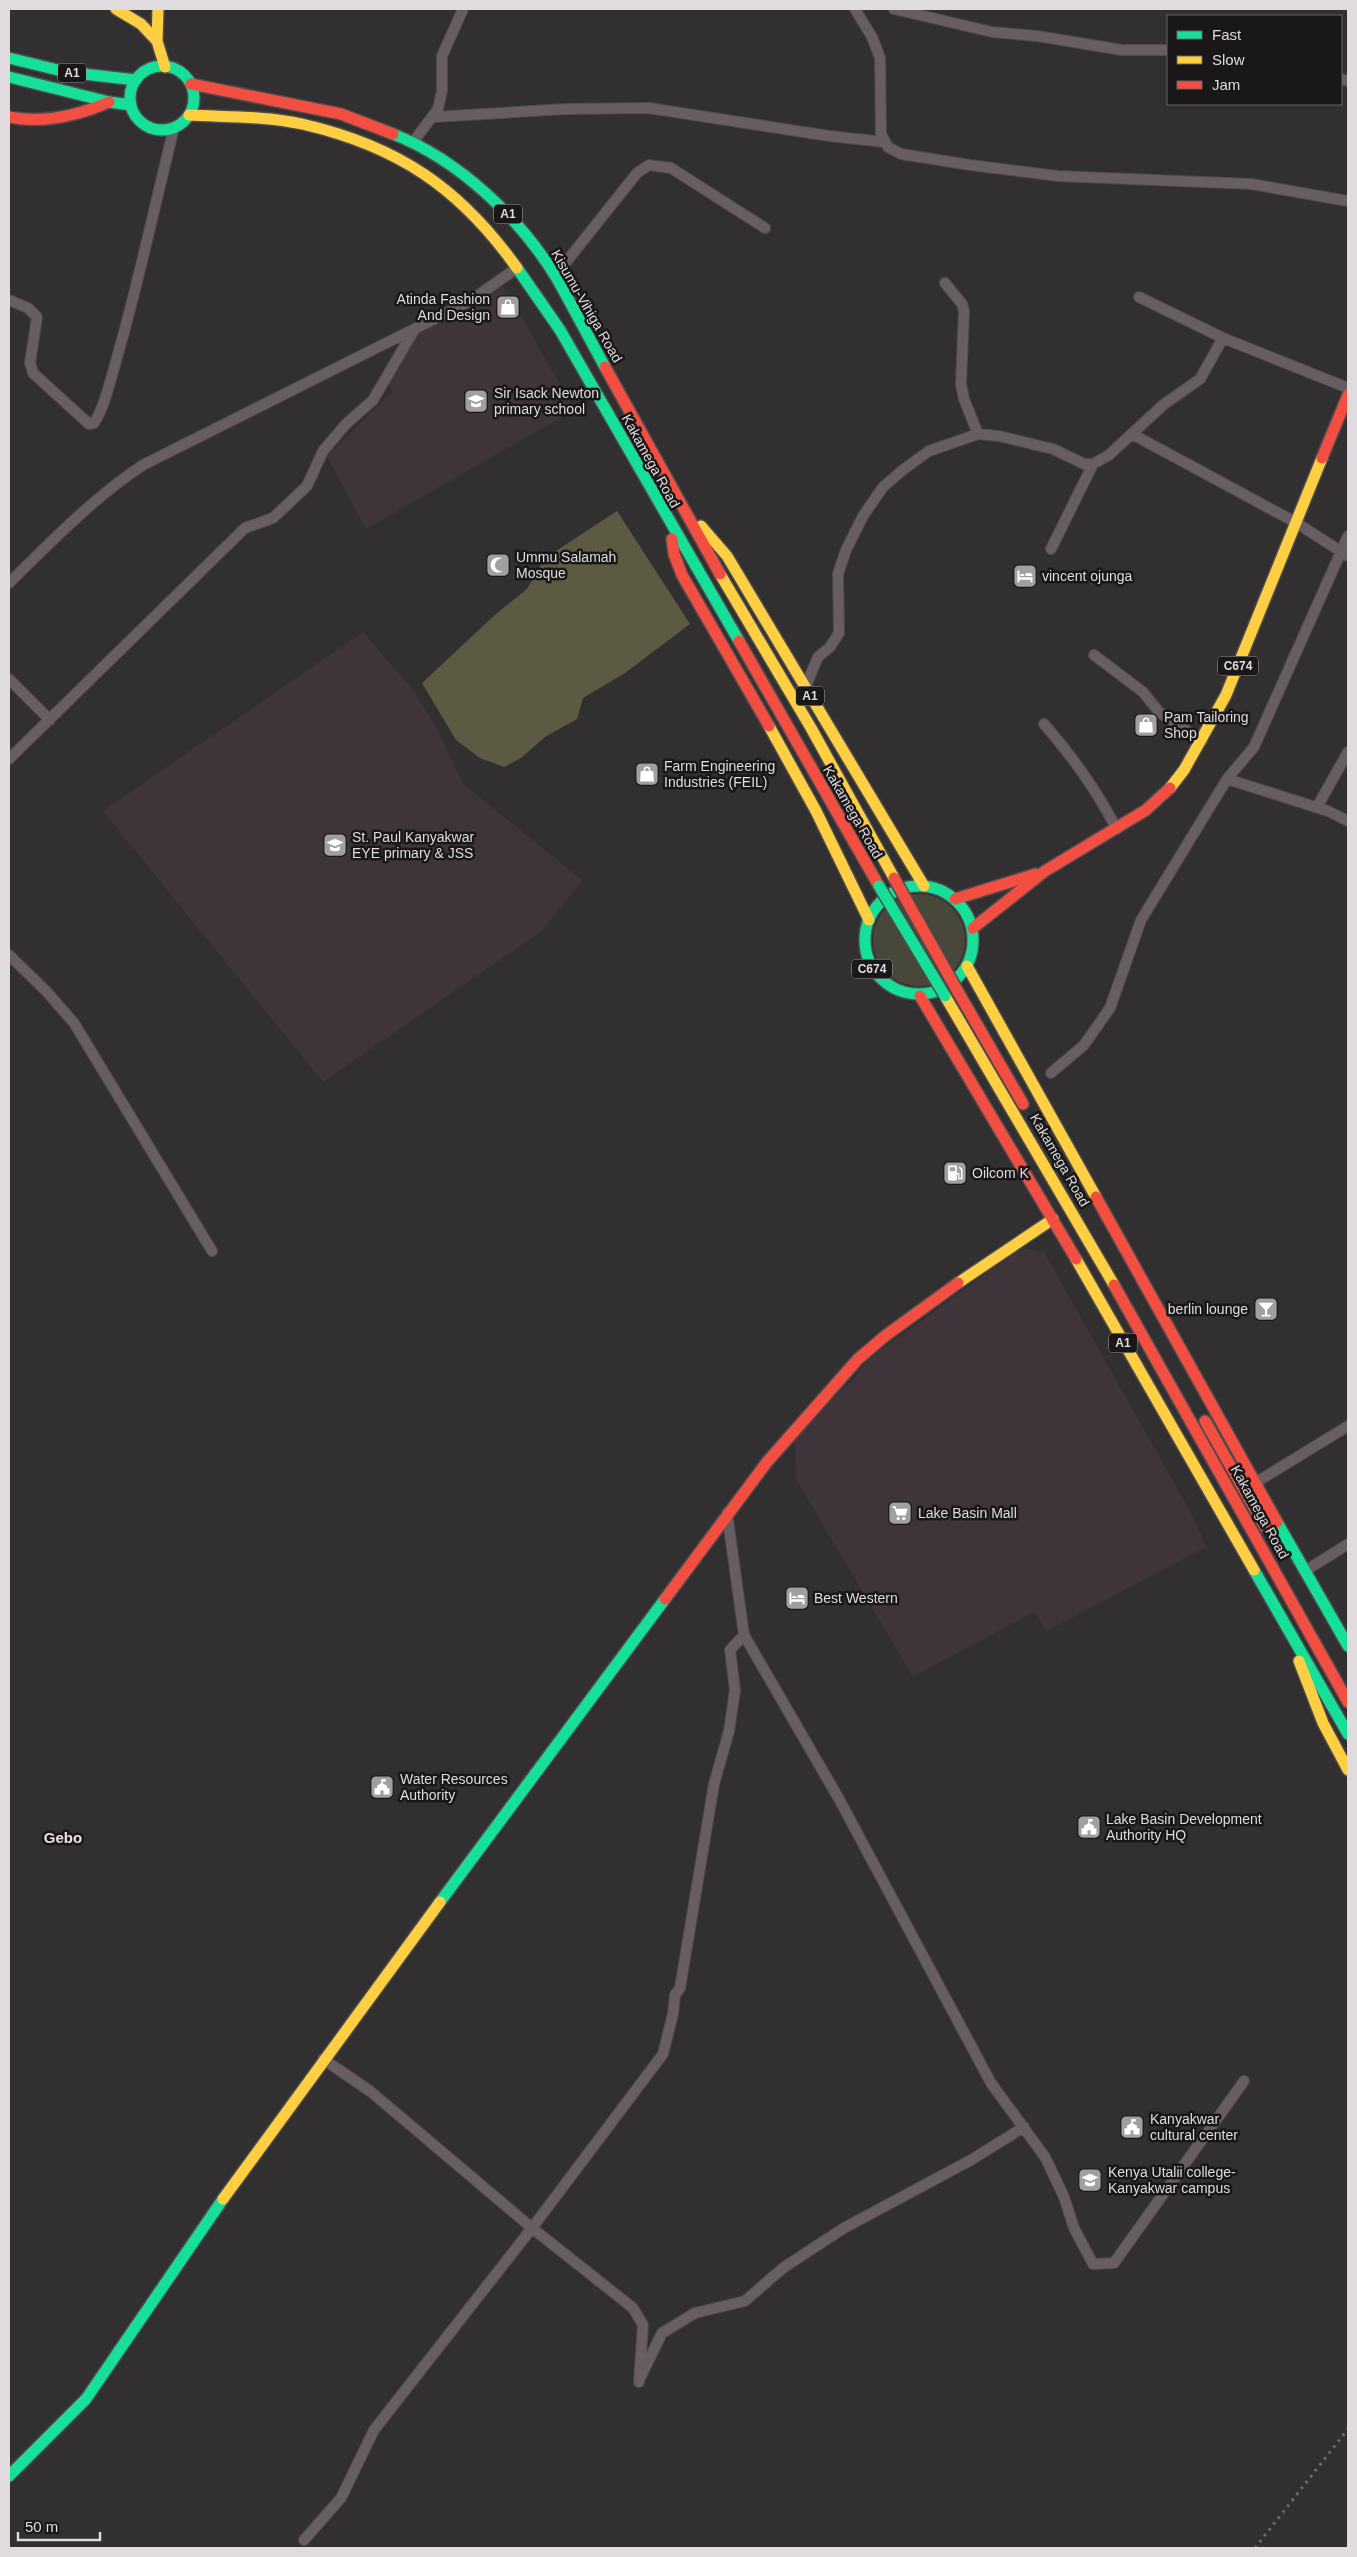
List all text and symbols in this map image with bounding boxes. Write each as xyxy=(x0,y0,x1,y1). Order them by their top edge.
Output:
legend xyxy=(1167,15,1342,105)
text: Fast xyxy=(1212,26,1242,43)
text: Slow xyxy=(1212,51,1245,68)
road number: A1 xyxy=(58,64,86,82)
text: Jam xyxy=(1212,76,1240,93)
road number: A1 xyxy=(494,204,522,223)
street label: Kisumu-Vihiga Road xyxy=(548,247,626,365)
place label: Atinda Fashion And Design xyxy=(397,291,490,323)
shop icon: Atinda Fashion And Design xyxy=(495,294,521,320)
place label: Sir Isack Newton primary school xyxy=(494,385,599,417)
school or university icon: Sir Isack Newton primary school xyxy=(463,388,489,414)
street label: Kakamega Road xyxy=(619,412,683,510)
place label: Ummu Salamah Mosque xyxy=(516,549,616,581)
mosque icon: Ummu Salamah Mosque xyxy=(485,552,511,578)
hotel icon: vincent ojunga xyxy=(1012,563,1038,589)
place label: vincent ojunga xyxy=(1042,568,1133,584)
road number: C674 xyxy=(1218,656,1258,676)
road number: A1 xyxy=(796,686,824,706)
place label: Pam Tailoring Shop xyxy=(1164,709,1249,741)
shop icon: Pam Tailoring Shop xyxy=(1133,712,1159,738)
place label: Farm Engineering Industries (FEIL) xyxy=(664,758,775,790)
shop icon: Farm Engineering Industries (FEIL) xyxy=(634,761,660,787)
street label: Kakamega Road xyxy=(820,763,886,861)
place label: St. Paul Kanyakwar EYE primary & JSS xyxy=(352,829,475,861)
school or university icon: St. Paul Kanyakwar EYE primary & JSS xyxy=(322,832,348,858)
road number: C674 xyxy=(852,960,892,979)
street label: Kakamega Road xyxy=(1027,1111,1093,1209)
fuel station icon: Oilcom K xyxy=(942,1160,968,1186)
place label: Oilcom K xyxy=(972,1165,1029,1181)
bar icon: berlin lounge xyxy=(1253,1296,1279,1322)
place label: berlin lounge xyxy=(1168,1301,1248,1317)
road number: A1 xyxy=(1109,1334,1137,1352)
street label: Kakamega Road xyxy=(1228,1463,1292,1561)
supermarket icon: Lake Basin Mall xyxy=(887,1500,913,1526)
place label: Lake Basin Mall xyxy=(918,1505,1017,1521)
hotel icon: Best Western xyxy=(784,1585,810,1611)
place label: Best Western xyxy=(814,1590,898,1606)
place label: Water Resources Authority xyxy=(400,1771,508,1803)
public building icon: Water Resources Authority xyxy=(369,1774,395,1800)
place label: Lake Basin Development Authority HQ xyxy=(1106,1811,1262,1843)
public building icon: Lake Basin Development Authority HQ xyxy=(1076,1814,1102,1840)
district label: Gebo xyxy=(44,1829,82,1846)
place label: Kanyakwar cultural center xyxy=(1150,2111,1238,2143)
public building icon: Kanyakwar cultural center xyxy=(1119,2114,1145,2140)
place label: Kenya Utalii college- Kanyakwar campus xyxy=(1108,2164,1236,2196)
school or university icon: Kenya Utalii college- Kanyakwar campus xyxy=(1077,2167,1103,2193)
scale bar xyxy=(18,2510,100,2542)
text: 50 m xyxy=(25,2518,58,2535)

